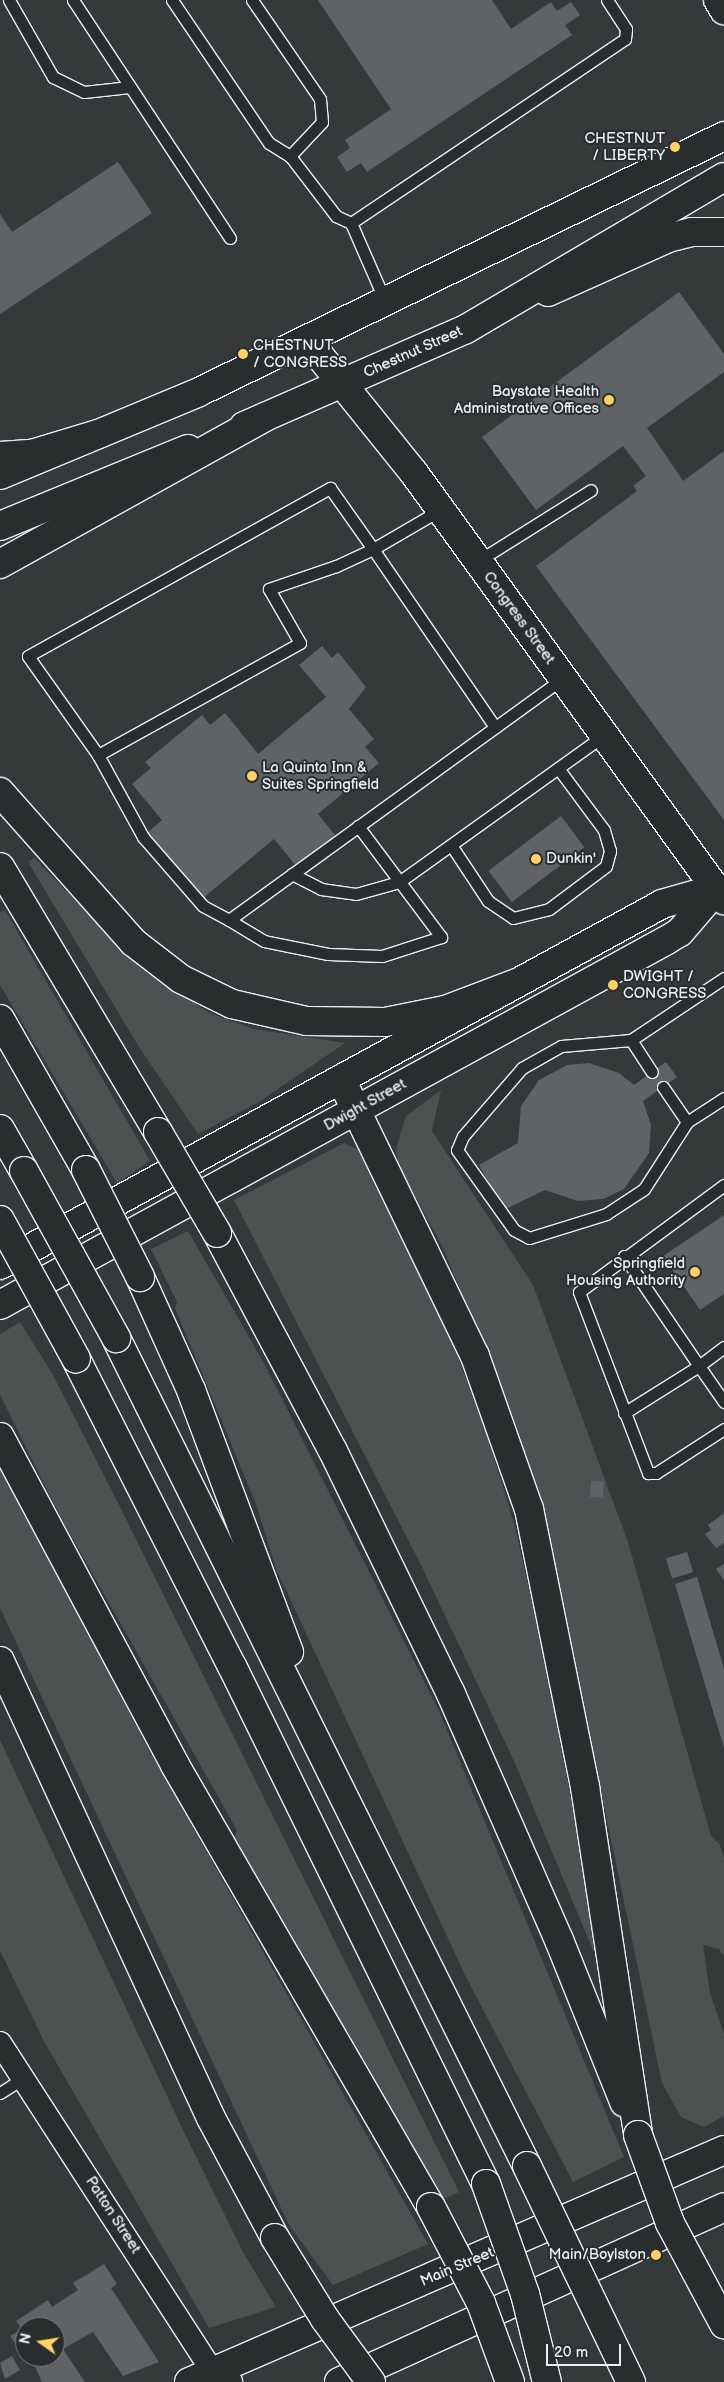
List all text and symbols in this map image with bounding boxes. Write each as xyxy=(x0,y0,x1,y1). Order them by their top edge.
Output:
place label: CHESTNUT / LIBERTY xyxy=(584,129,665,164)
marker: CHESTNUT / LIBERTY xyxy=(669,141,681,153)
street label: Chestnut Street xyxy=(361,322,465,382)
place label: CHESTNUT / CONGRESS xyxy=(253,336,347,371)
marker: CHESTNUT / CONGRESS xyxy=(237,348,249,360)
place label: Baystate Health Administrative Offices xyxy=(454,382,599,417)
marker: Baystate Health Administrative Offices xyxy=(603,394,615,406)
street label: Congress Street xyxy=(479,568,559,668)
place label: La Quinta Inn & Suites Springfield xyxy=(262,758,379,793)
marker: La Quinta Inn & Suites Springfield xyxy=(246,770,258,782)
place label: Dunkin' xyxy=(546,850,596,868)
marker: Dunkin' xyxy=(530,853,542,865)
place label: DWIGHT / CONGRESS xyxy=(623,967,706,1002)
marker: DWIGHT / CONGRESS xyxy=(607,979,619,991)
street label: Dwight Street xyxy=(321,1075,409,1135)
place label: Springfield Housing Authority xyxy=(566,1254,685,1289)
marker: Springfield Housing Authority xyxy=(689,1266,701,1278)
street label: Patton Street xyxy=(81,2173,145,2257)
street label: Main Street xyxy=(417,2243,497,2291)
place label: Main/Boylston xyxy=(549,2246,646,2264)
marker: Main/Boylston xyxy=(650,2249,662,2261)
north arrow xyxy=(15,2317,65,2367)
text: N xyxy=(16,2332,35,2346)
scale bar xyxy=(549,2334,624,2366)
text: 20 m xyxy=(554,2343,588,2362)

